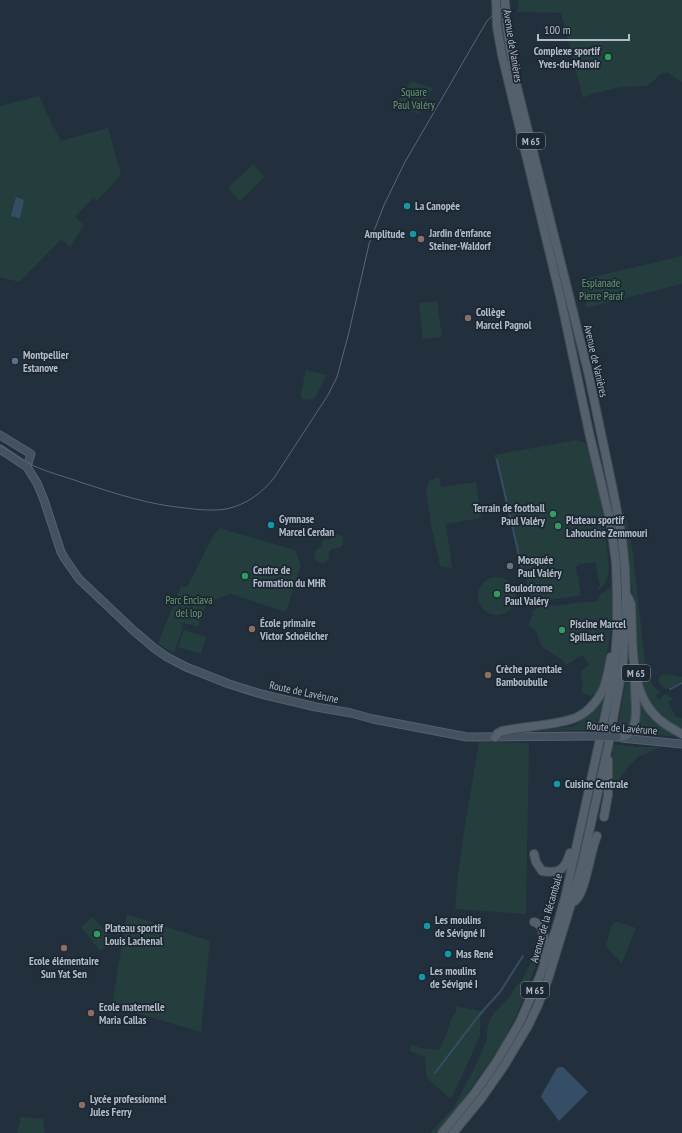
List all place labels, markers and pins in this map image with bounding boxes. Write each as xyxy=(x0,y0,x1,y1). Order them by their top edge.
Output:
place label: Complexe sportif Yves-du-Manoir xyxy=(534,44,601,71)
marker: Complexe sportif Yves-du-Manoir xyxy=(603,52,613,62)
place label: La Canopée xyxy=(415,199,460,213)
marker: La Canopée xyxy=(402,201,412,211)
place label: Jardin d'enfance Steiner-Waldorf xyxy=(428,226,492,253)
place label: Amplitude xyxy=(363,227,405,241)
marker: Amplitude xyxy=(408,229,418,239)
marker: Jardin d'enfance Steiner-Waldorf xyxy=(416,234,426,244)
place label: Collège Marcel Pagnol xyxy=(476,305,532,332)
marker: Collège Marcel Pagnol xyxy=(463,313,473,323)
place label: Montpellier Estanove xyxy=(23,348,69,375)
marker: Montpellier Estanove xyxy=(10,356,20,366)
place label: Terrain de football Paul Valéry xyxy=(473,501,546,528)
marker: Terrain de football Paul Valéry xyxy=(548,509,558,519)
place label: Gymnase Marcel Cerdan xyxy=(279,512,334,539)
place label: Plateau sportif Lahoucine Zemmouri xyxy=(566,513,648,540)
marker: Gymnase Marcel Cerdan xyxy=(266,520,276,530)
marker: Plateau sportif Lahoucine Zemmouri xyxy=(553,521,563,531)
place label: Mosquée Paul Valéry xyxy=(518,553,562,580)
marker: Mosquée Paul Valéry xyxy=(505,561,515,571)
place label: Centre de Formation du MHR xyxy=(253,563,327,590)
marker: Centre de Formation du MHR xyxy=(240,571,250,581)
place label: Boulodrome Paul Valéry xyxy=(505,581,553,608)
marker: Boulodrome Paul Valéry xyxy=(492,589,502,599)
place label: École primaire Victor Schoëlcher xyxy=(259,616,329,643)
place label: Piscine Marcel Spillaert xyxy=(570,617,626,644)
marker: École primaire Victor Schoëlcher xyxy=(247,624,257,634)
marker: Piscine Marcel Spillaert xyxy=(557,625,567,635)
place label: Crèche parentale Bamboubulle xyxy=(496,662,562,689)
marker: Crèche parentale Bamboubulle xyxy=(483,670,493,680)
place label: Cuisine Centrale xyxy=(565,777,628,791)
marker: Cuisine Centrale xyxy=(552,779,562,789)
place label: Les moulins de Sévigné II xyxy=(435,913,485,940)
place label: Plateau sportif Louis Lachenal xyxy=(105,921,164,948)
marker: Les moulins de Sévigné II xyxy=(422,921,432,931)
marker: Plateau sportif Louis Lachenal xyxy=(92,929,102,939)
marker: Ecole élémentaire Sun Yat Sen xyxy=(59,943,69,953)
place label: Mas René xyxy=(456,947,494,961)
marker: Mas René xyxy=(443,949,453,959)
place label: Ecole élémentaire Sun Yat Sen xyxy=(29,954,99,981)
place label: Les moulins de Sévigné I xyxy=(430,964,478,991)
marker: Les moulins de Sévigné I xyxy=(417,972,427,982)
place label: Ecole maternelle Maria Callas xyxy=(99,1000,165,1027)
marker: Ecole maternelle Maria Callas xyxy=(86,1008,96,1018)
place label: Lycée professionnel Jules Ferry xyxy=(89,1092,167,1119)
marker: Lycée professionnel Jules Ferry xyxy=(77,1100,87,1110)

